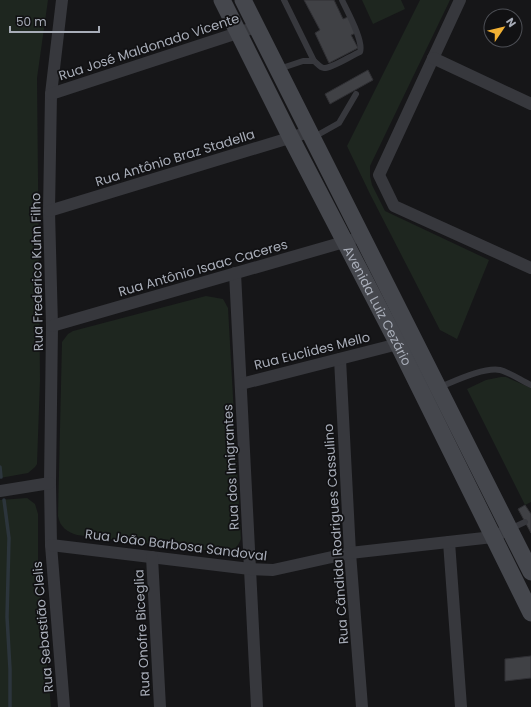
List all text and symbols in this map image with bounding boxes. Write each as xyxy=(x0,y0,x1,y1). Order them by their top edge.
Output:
scale bar xyxy=(10,8,99,34)
north arrow xyxy=(483,8,523,48)
street label: Rua José Maldonado Vicente xyxy=(56,9,242,85)
text: 50 m xyxy=(16,13,47,30)
text: N xyxy=(502,14,520,30)
street label: Rua Antônio Braz Stadella xyxy=(93,125,257,191)
street label: Rua Frederico Kuhn Filho xyxy=(26,193,48,351)
street label: Rua Antônio Isaac Caceres xyxy=(116,235,290,301)
street label: Avenida Luiz Cezário xyxy=(339,242,417,369)
street label: Rua Euclides Mello xyxy=(252,327,372,375)
street label: Rua dos Imigrantes xyxy=(218,403,244,530)
street label: Rua Cândida Rodrigues Cassulino xyxy=(319,423,353,645)
street label: Rua João Barbosa Sandoval xyxy=(84,524,268,566)
street label: Rua Sebastião Clelis xyxy=(28,560,58,693)
street label: Rua Onofre Biceglia xyxy=(129,569,155,697)

